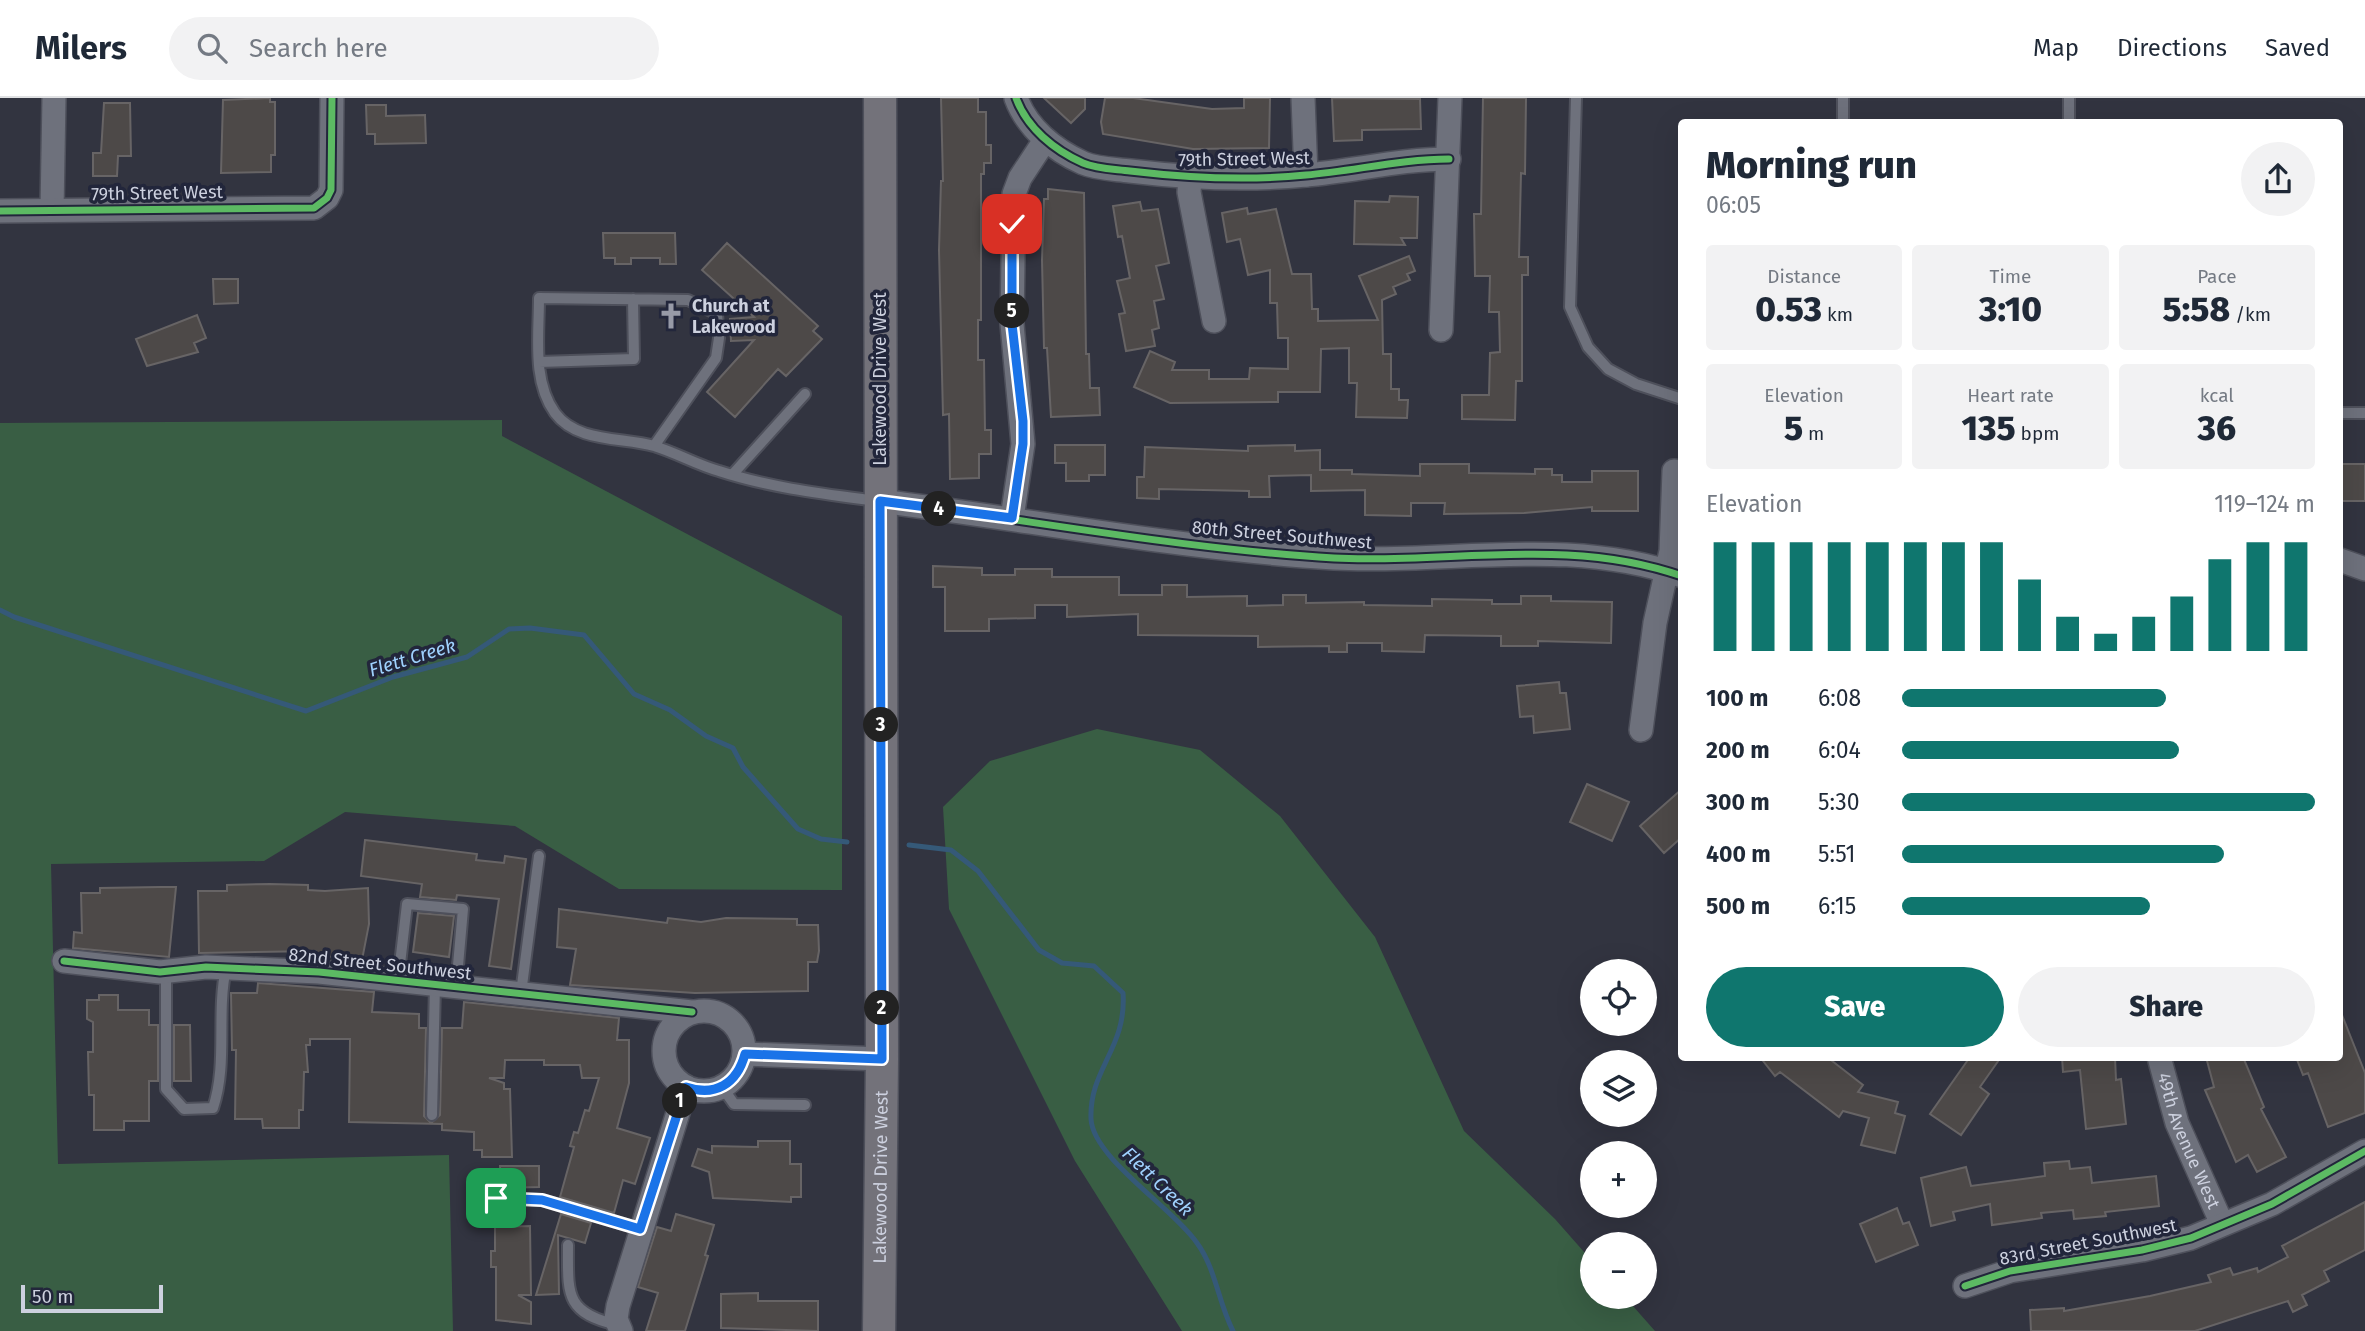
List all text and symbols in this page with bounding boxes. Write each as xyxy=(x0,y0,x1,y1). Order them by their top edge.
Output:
search box xyxy=(169,17,659,80)
text: Milers xyxy=(35,28,127,68)
icon: search xyxy=(193,29,231,67)
text: Search here xyxy=(249,33,388,64)
text: Map xyxy=(2033,34,2079,62)
text: Directions xyxy=(2117,34,2227,62)
text: Saved xyxy=(2265,34,2330,62)
text: Morning run xyxy=(1706,142,1917,188)
button: share xyxy=(2241,142,2315,216)
street label: 79th Street West xyxy=(1178,147,1311,171)
street label: 79th Street West xyxy=(91,181,224,205)
text: 06:05 xyxy=(1706,191,1761,219)
pin xyxy=(982,194,1042,254)
icon: check xyxy=(993,205,1031,243)
text: Distance xyxy=(1767,265,1841,288)
text: Time xyxy=(1990,265,2031,288)
text: Pace xyxy=(2197,265,2237,288)
text: 0.53 xyxy=(1755,288,1822,330)
text: 3:10 xyxy=(1979,288,2042,330)
text: 5:58 xyxy=(2163,288,2230,330)
street label: Lakewood Drive West xyxy=(869,292,891,466)
pin: 5 xyxy=(995,294,1030,328)
place label: Church at Lakewood xyxy=(692,295,776,338)
text: 5 xyxy=(1006,299,1017,322)
church icon: Church at Lakewood xyxy=(656,301,686,331)
text: km xyxy=(1822,303,1853,326)
text: /km xyxy=(2230,303,2271,326)
text: Elevation xyxy=(1764,384,1844,407)
text: Heart rate xyxy=(1967,384,2054,407)
text: kcal xyxy=(2200,384,2234,407)
text: 5 xyxy=(1784,407,1803,449)
text: 135 xyxy=(1962,407,2016,449)
text: 36 xyxy=(2198,407,2236,449)
text: m xyxy=(1803,422,1824,445)
text: bpm xyxy=(2016,422,2059,445)
text: Elevation xyxy=(1706,490,1802,518)
text: 119–124 m xyxy=(2214,490,2315,518)
pin: 4 xyxy=(922,492,956,526)
text: 4 xyxy=(933,497,944,520)
street label: 80th Street Southwest xyxy=(1191,516,1374,554)
water label: Flett Creek xyxy=(366,633,458,682)
text: 100 m xyxy=(1706,684,1768,712)
text: 6:08 xyxy=(1818,684,1861,712)
pin: 3 xyxy=(864,708,898,742)
text: 3 xyxy=(876,713,885,736)
text: 200 m xyxy=(1706,736,1770,764)
text: 6:04 xyxy=(1818,736,1861,764)
text: 300 m xyxy=(1706,788,1770,816)
text: 5:30 xyxy=(1818,788,1860,816)
text: 400 m xyxy=(1706,840,1771,868)
text: 5:51 xyxy=(1818,840,1855,868)
text: 500 m xyxy=(1706,892,1770,920)
text: 6:15 xyxy=(1818,892,1856,920)
street label: 82nd Street Southwest xyxy=(287,943,473,985)
map controls xyxy=(1580,959,1657,1309)
button: locate xyxy=(1580,959,1657,1036)
button: Save xyxy=(1706,967,2004,1047)
button: Share xyxy=(2018,967,2315,1047)
pin: 2 xyxy=(864,990,900,1026)
text: 2 xyxy=(877,996,886,1019)
button: layers xyxy=(1580,1050,1657,1127)
street label: 49th Avenue West xyxy=(2153,1070,2225,1213)
pin: 1 xyxy=(662,1084,698,1118)
text: 1 xyxy=(675,1089,684,1112)
street label: Lakewood Drive West xyxy=(869,1090,893,1264)
button: + xyxy=(1580,1141,1657,1218)
water label: Flett Creek xyxy=(1117,1142,1198,1221)
pin xyxy=(466,1168,526,1228)
icon: arrive xyxy=(477,1179,515,1217)
street label: 83rd Street Southwest xyxy=(1998,1214,2179,1270)
button: − xyxy=(1580,1232,1657,1309)
scale bar xyxy=(21,1282,163,1314)
text: 50 m xyxy=(32,1285,73,1308)

